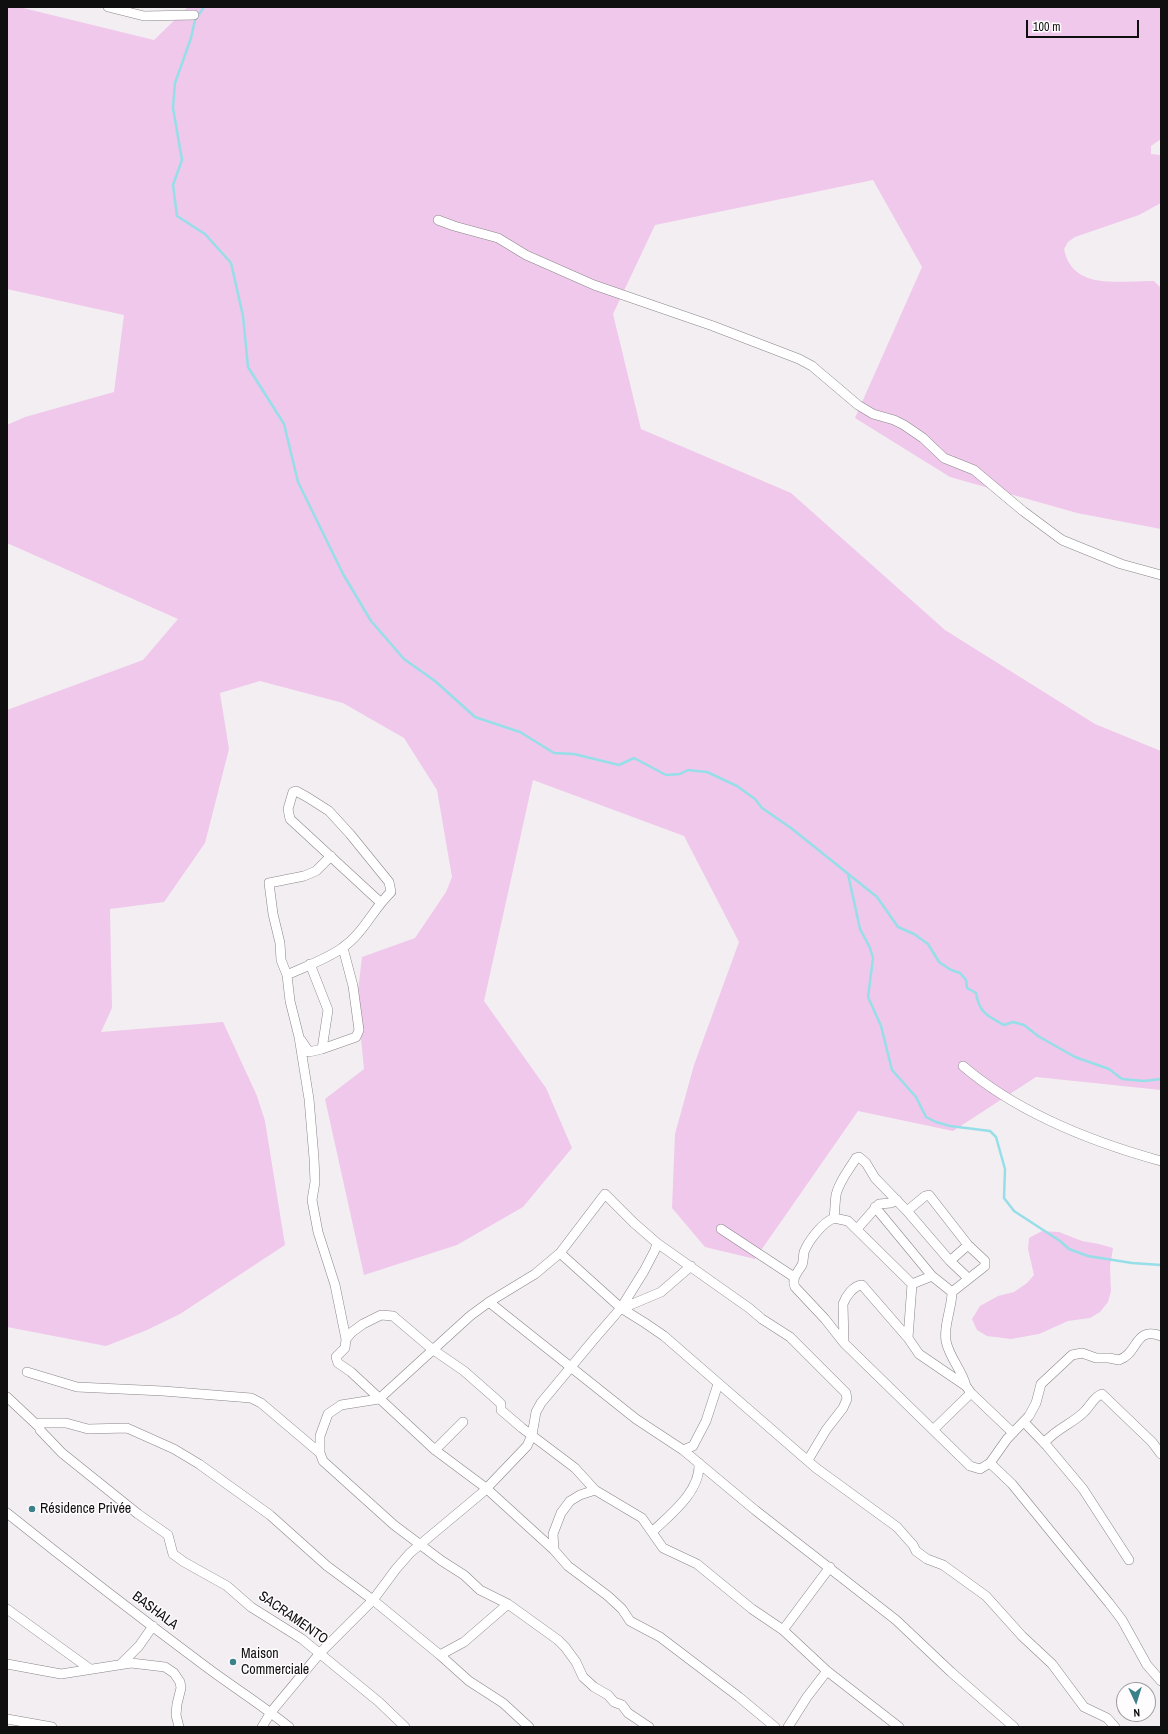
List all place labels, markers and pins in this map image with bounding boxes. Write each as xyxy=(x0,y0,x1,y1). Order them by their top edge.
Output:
place label: Résidence Privée xyxy=(40,1501,131,1517)
marker: Résidence Privée xyxy=(27,1504,37,1514)
place label: Maison Commerciale xyxy=(241,1646,309,1678)
marker: Maison Commerciale xyxy=(228,1657,238,1667)

